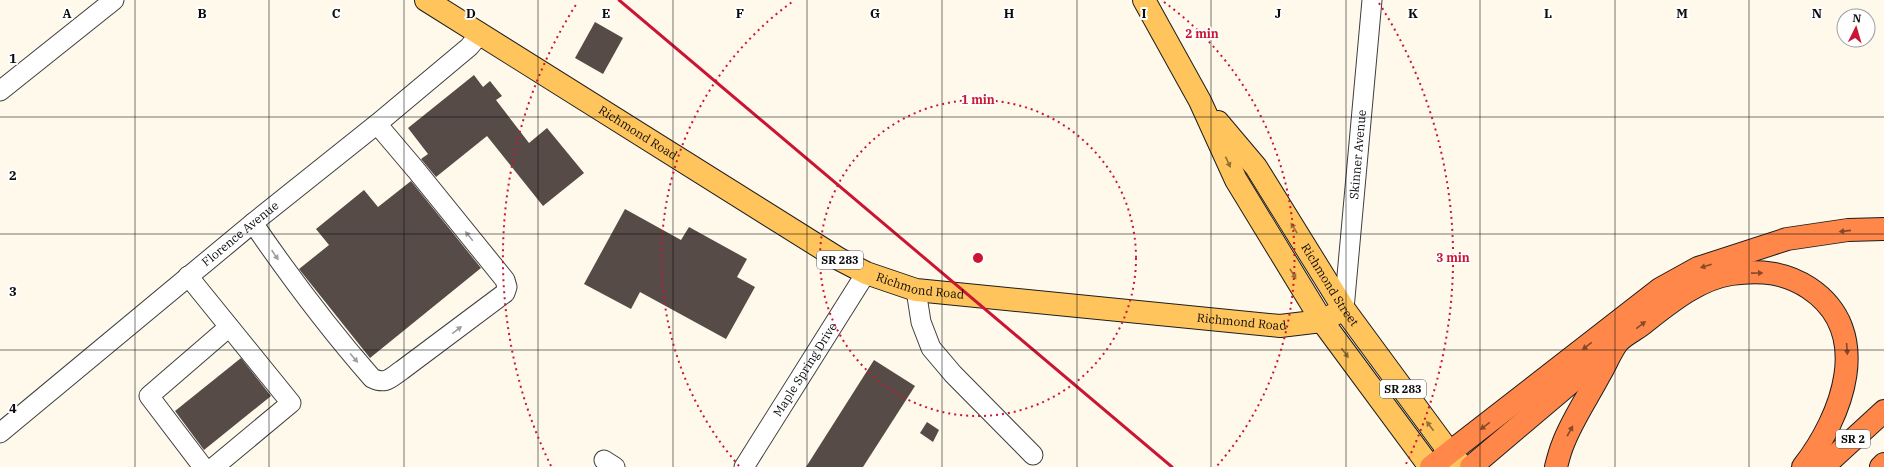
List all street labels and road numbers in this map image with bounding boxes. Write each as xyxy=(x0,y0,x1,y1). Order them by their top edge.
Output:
street label: Richmond Road xyxy=(596,102,680,163)
street label: Skinner Avenue xyxy=(1346,109,1369,200)
street label: Florence Avenue xyxy=(198,198,281,269)
street label: Richmond Street xyxy=(1298,241,1362,329)
road number: SR 283 xyxy=(817,251,863,269)
street label: Richmond Road xyxy=(874,269,965,302)
street label: Richmond Road xyxy=(1196,310,1287,333)
street label: Maple Spring Drive xyxy=(770,320,840,419)
road number: SR 283 xyxy=(1380,380,1426,398)
road number: SR 2 xyxy=(1836,430,1870,448)

